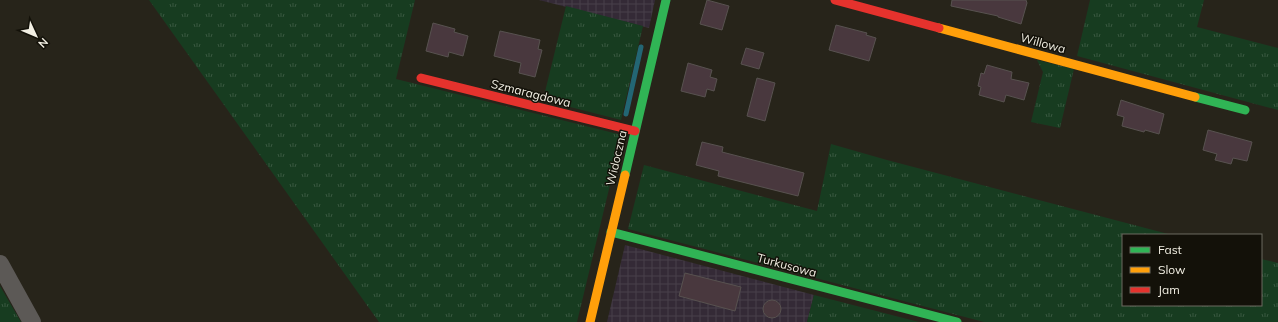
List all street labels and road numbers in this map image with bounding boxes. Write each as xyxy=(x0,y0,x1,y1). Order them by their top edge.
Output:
street label: Willowa xyxy=(1019,30,1067,56)
street label: Szmaragdowa xyxy=(490,76,572,110)
street label: Widoczna xyxy=(602,129,630,187)
street label: Turkusowa xyxy=(756,250,818,280)

